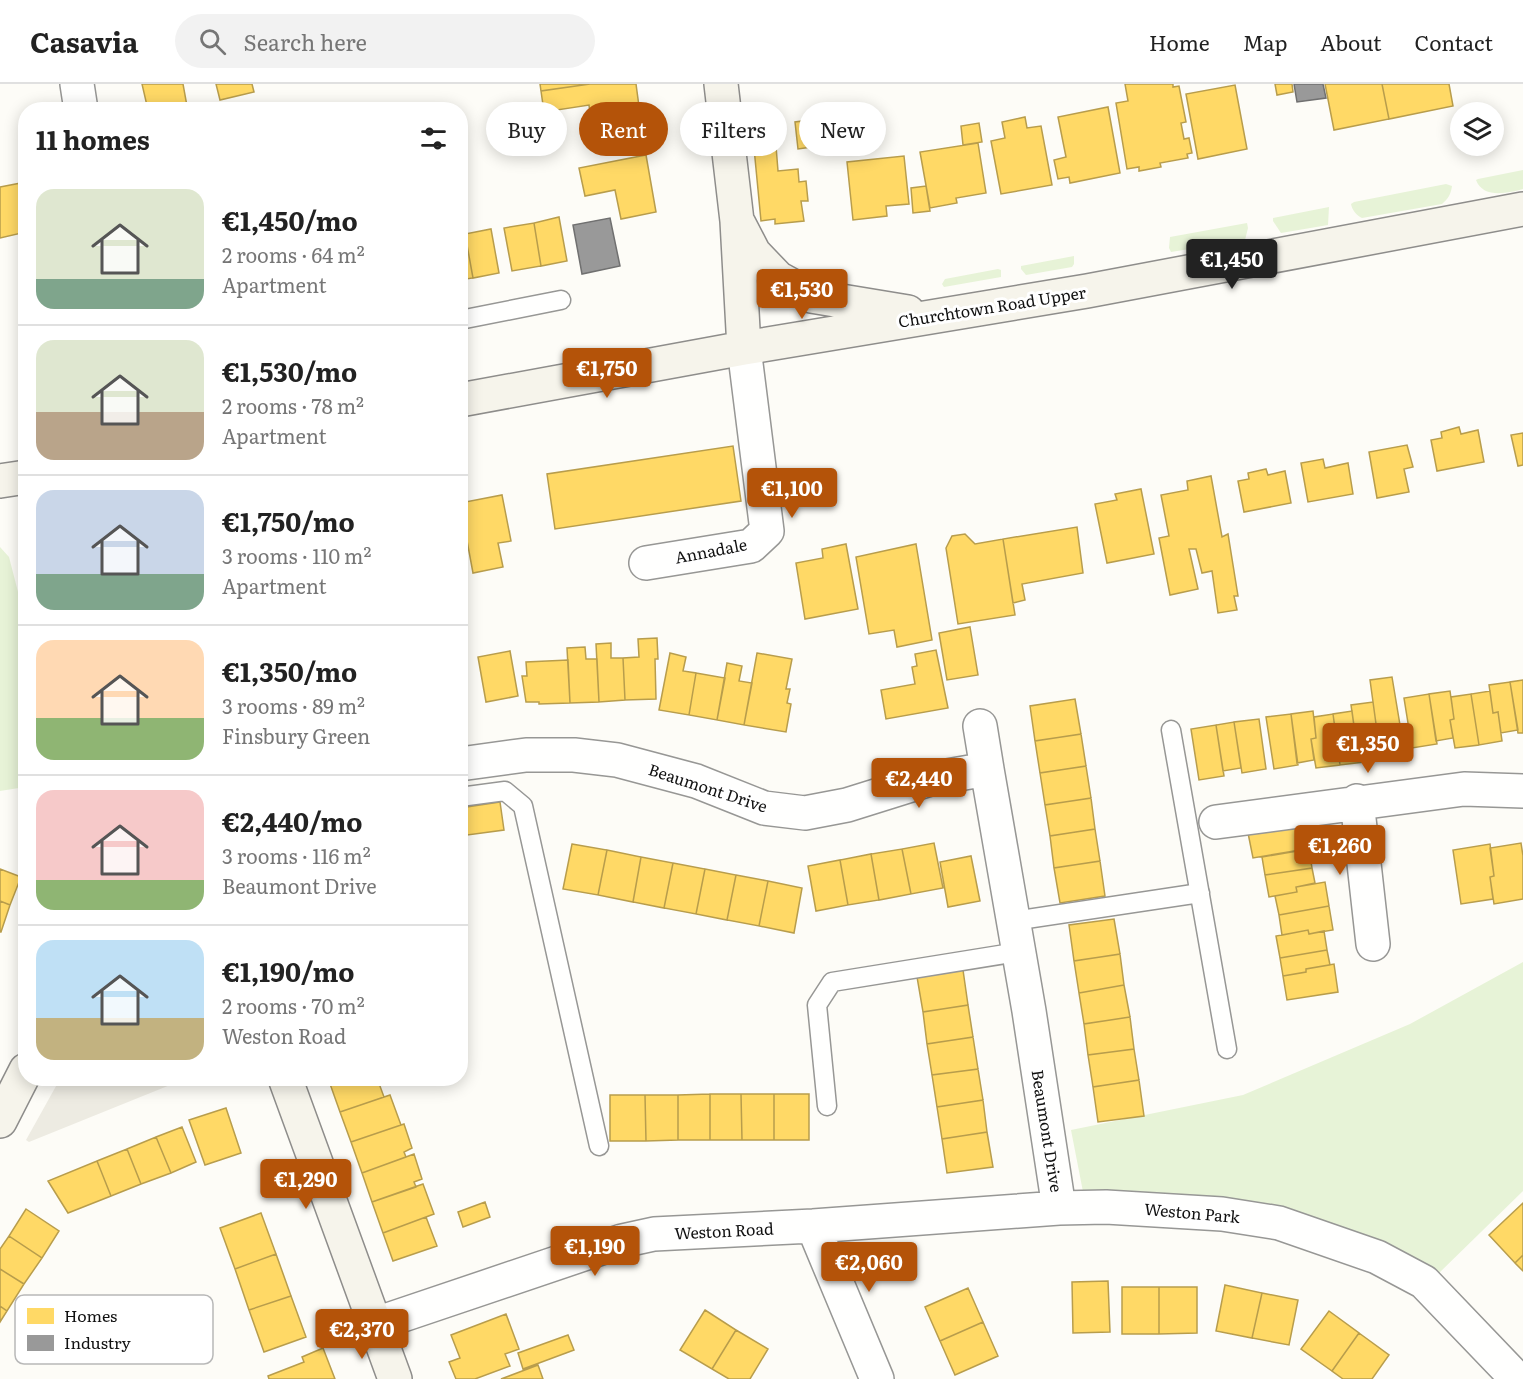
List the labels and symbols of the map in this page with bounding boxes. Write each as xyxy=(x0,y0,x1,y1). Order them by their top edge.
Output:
pin: €1,450 xyxy=(1183,239,1281,290)
pin: €1,530 xyxy=(753,269,851,320)
street label: Churchtown Road Upper xyxy=(896,279,1088,333)
pin: €1,750 xyxy=(558,348,656,399)
pin: €1,100 xyxy=(743,468,841,519)
street label: Annadale xyxy=(673,531,749,569)
pin: €1,350 xyxy=(1319,723,1417,774)
street label: Beaumont Drive xyxy=(646,757,771,818)
pin: €2,440 xyxy=(870,758,968,809)
pin: €1,260 xyxy=(1291,825,1389,876)
street label: Beaumont Drive xyxy=(1026,1068,1070,1194)
pin: €1,290 xyxy=(257,1159,355,1210)
street label: Weston Park xyxy=(1143,1196,1241,1228)
street label: Weston Road xyxy=(674,1215,774,1245)
pin: €1,190 xyxy=(546,1226,644,1277)
pin: €2,060 xyxy=(820,1242,918,1293)
legend xyxy=(15,1295,213,1364)
text: Homes xyxy=(64,1303,117,1327)
pin: €2,370 xyxy=(313,1309,411,1360)
text: Industry xyxy=(64,1330,132,1354)

